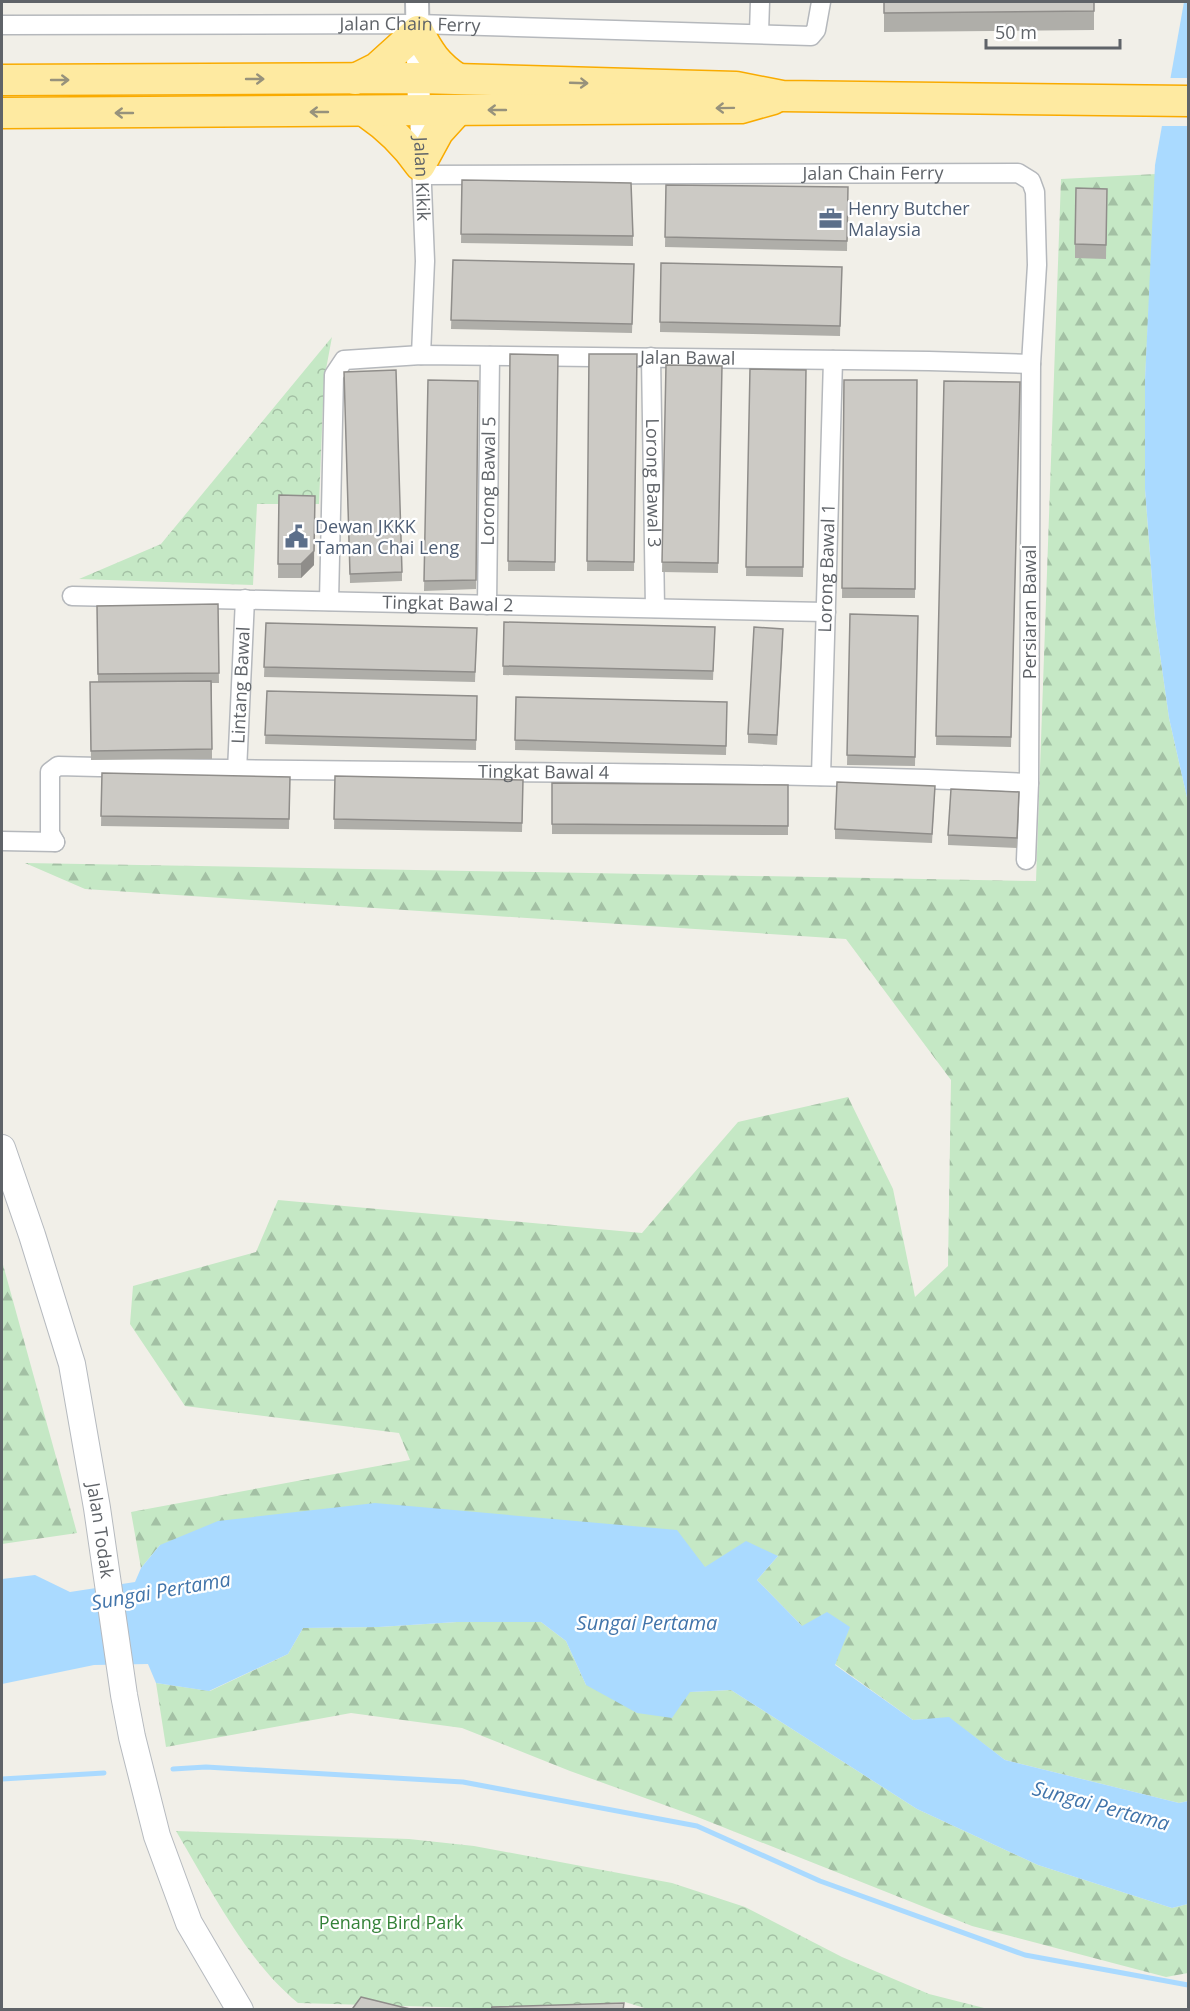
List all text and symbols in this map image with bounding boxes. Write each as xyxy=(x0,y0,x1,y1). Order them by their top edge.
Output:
street label: Jalan Chain Ferry xyxy=(337,11,482,37)
scale bar xyxy=(986,12,1120,50)
text: 50 m xyxy=(995,20,1037,44)
one-way arrow xyxy=(244,73,264,85)
one-way arrow xyxy=(49,74,69,86)
one-way arrow xyxy=(568,77,588,88)
one-way arrow xyxy=(716,102,736,114)
one-way arrow xyxy=(487,104,507,116)
one-way arrow xyxy=(309,106,329,118)
one-way arrow xyxy=(114,107,134,119)
street label: Jalan Kikik xyxy=(409,134,436,222)
street label: Jalan Chain Ferry xyxy=(800,160,945,185)
place label: Henry Butcher Malaysia xyxy=(848,196,970,241)
office icon: Henry Butcher Malaysia xyxy=(817,206,843,232)
street label: Jalan Bawal xyxy=(638,345,736,370)
street label: Lorong Bawal 5 xyxy=(475,416,500,546)
street label: Lorong Bawal 3 xyxy=(641,418,667,548)
street label: Lorong Bawal 1 xyxy=(812,503,840,633)
place label: Dewan JKKK Taman Chai Leng xyxy=(315,514,459,559)
public building icon: Dewan JKKK Taman Chai Leng xyxy=(284,524,310,550)
street label: Persiaran Bawal xyxy=(1017,545,1041,679)
street label: Tingkat Bawal 2 xyxy=(382,590,514,616)
street label: Lintang Bawal xyxy=(225,626,255,744)
street label: Tingkat Bawal 4 xyxy=(478,759,609,784)
street label: Jalan Todak xyxy=(81,1479,120,1580)
water label: Sungai Pertama xyxy=(89,1565,233,1616)
water label: Sungai Pertama xyxy=(577,1609,717,1636)
water label: Sungai Pertama xyxy=(1030,1774,1173,1837)
park label: Penang Bird Park xyxy=(319,1910,464,1934)

